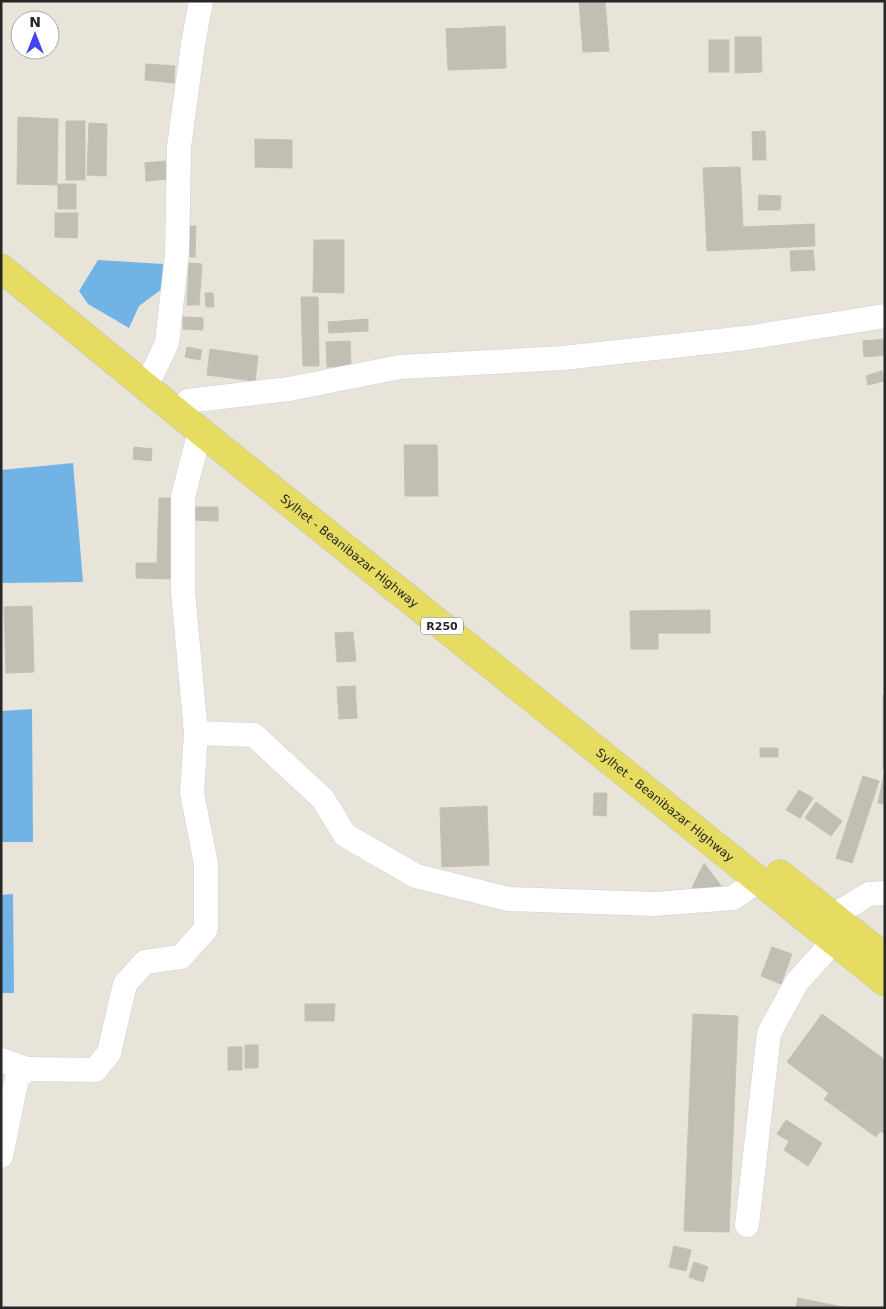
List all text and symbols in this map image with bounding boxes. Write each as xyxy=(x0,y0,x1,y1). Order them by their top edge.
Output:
north arrow xyxy=(10,10,60,60)
text: N xyxy=(29,14,41,30)
street label: Sylhet - Beanibazar Highway xyxy=(278,492,421,611)
road number: R250 xyxy=(421,618,463,634)
street label: Sylhet - Beanibazar Highway xyxy=(593,745,737,865)

